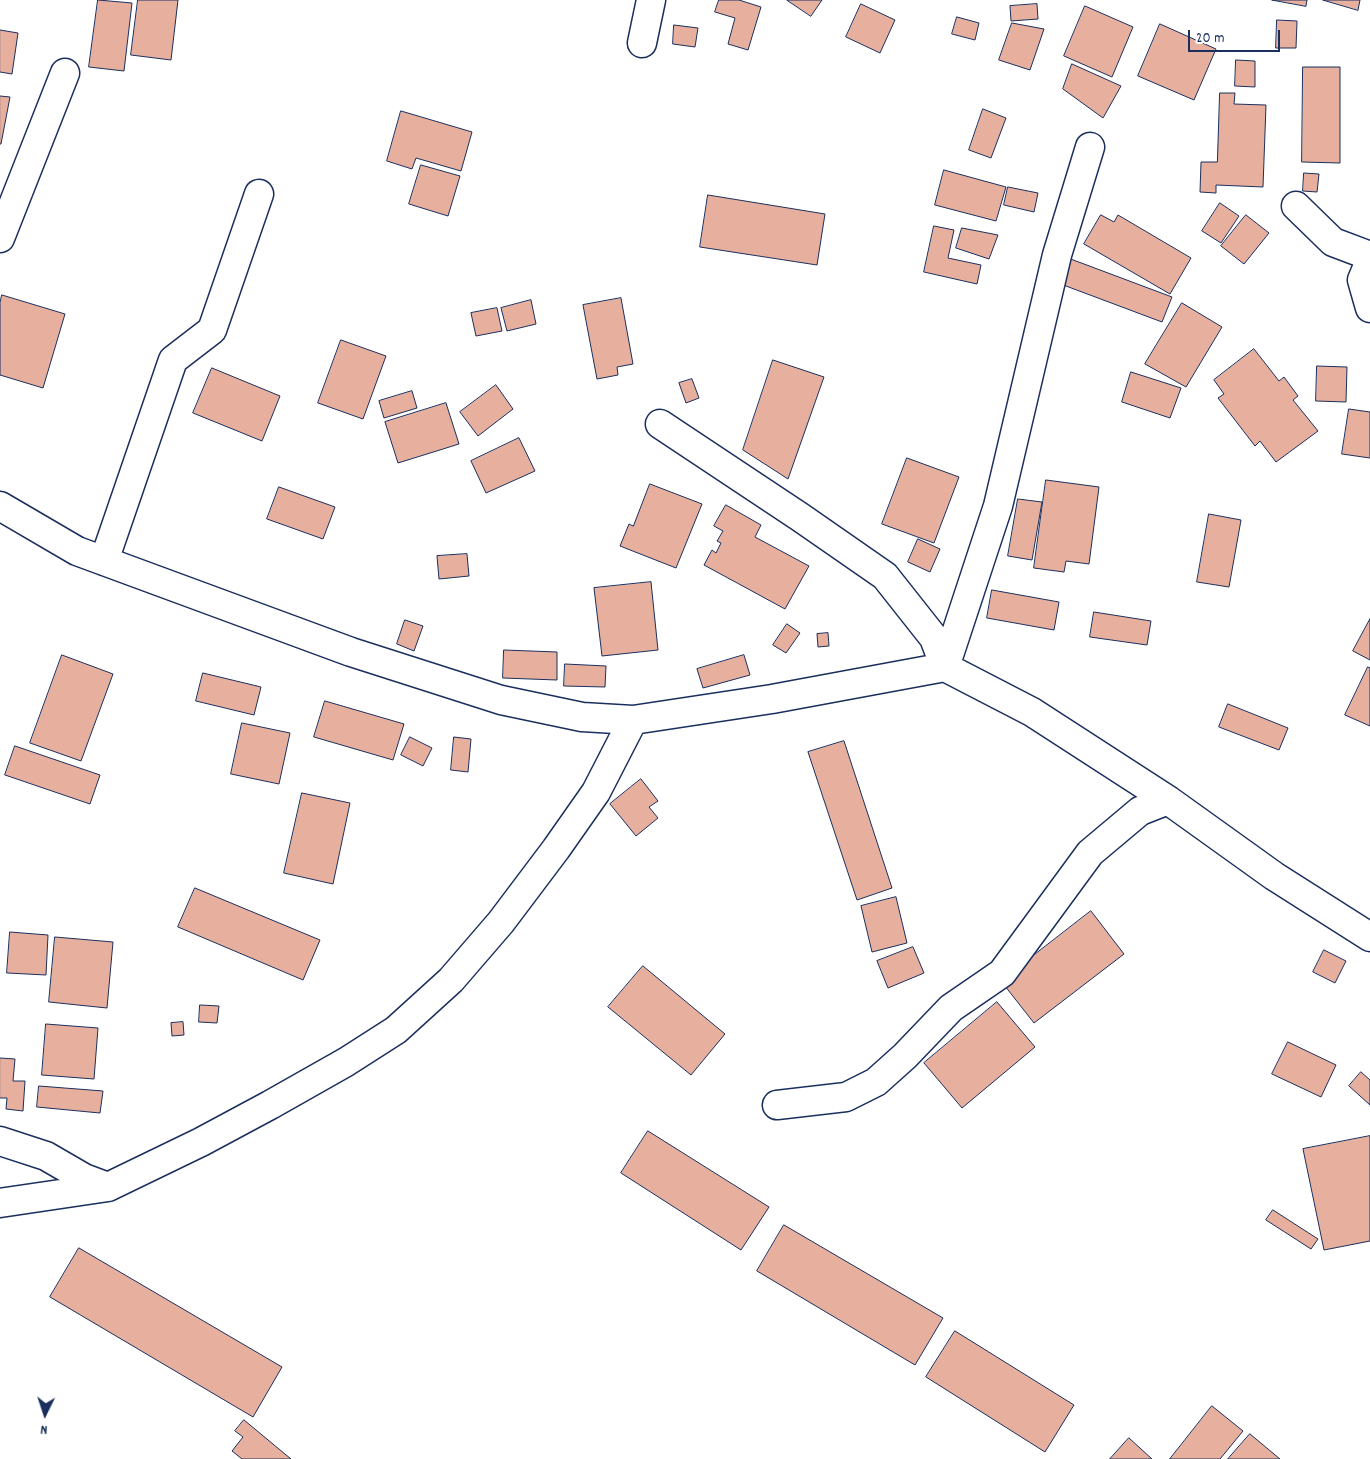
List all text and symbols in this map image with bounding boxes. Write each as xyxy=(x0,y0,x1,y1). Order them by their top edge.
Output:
scale bar xyxy=(1190,20,1282,52)
text: 20 m xyxy=(1196,28,1224,50)
north arrow xyxy=(20,1389,70,1439)
text: N xyxy=(40,1419,48,1439)

